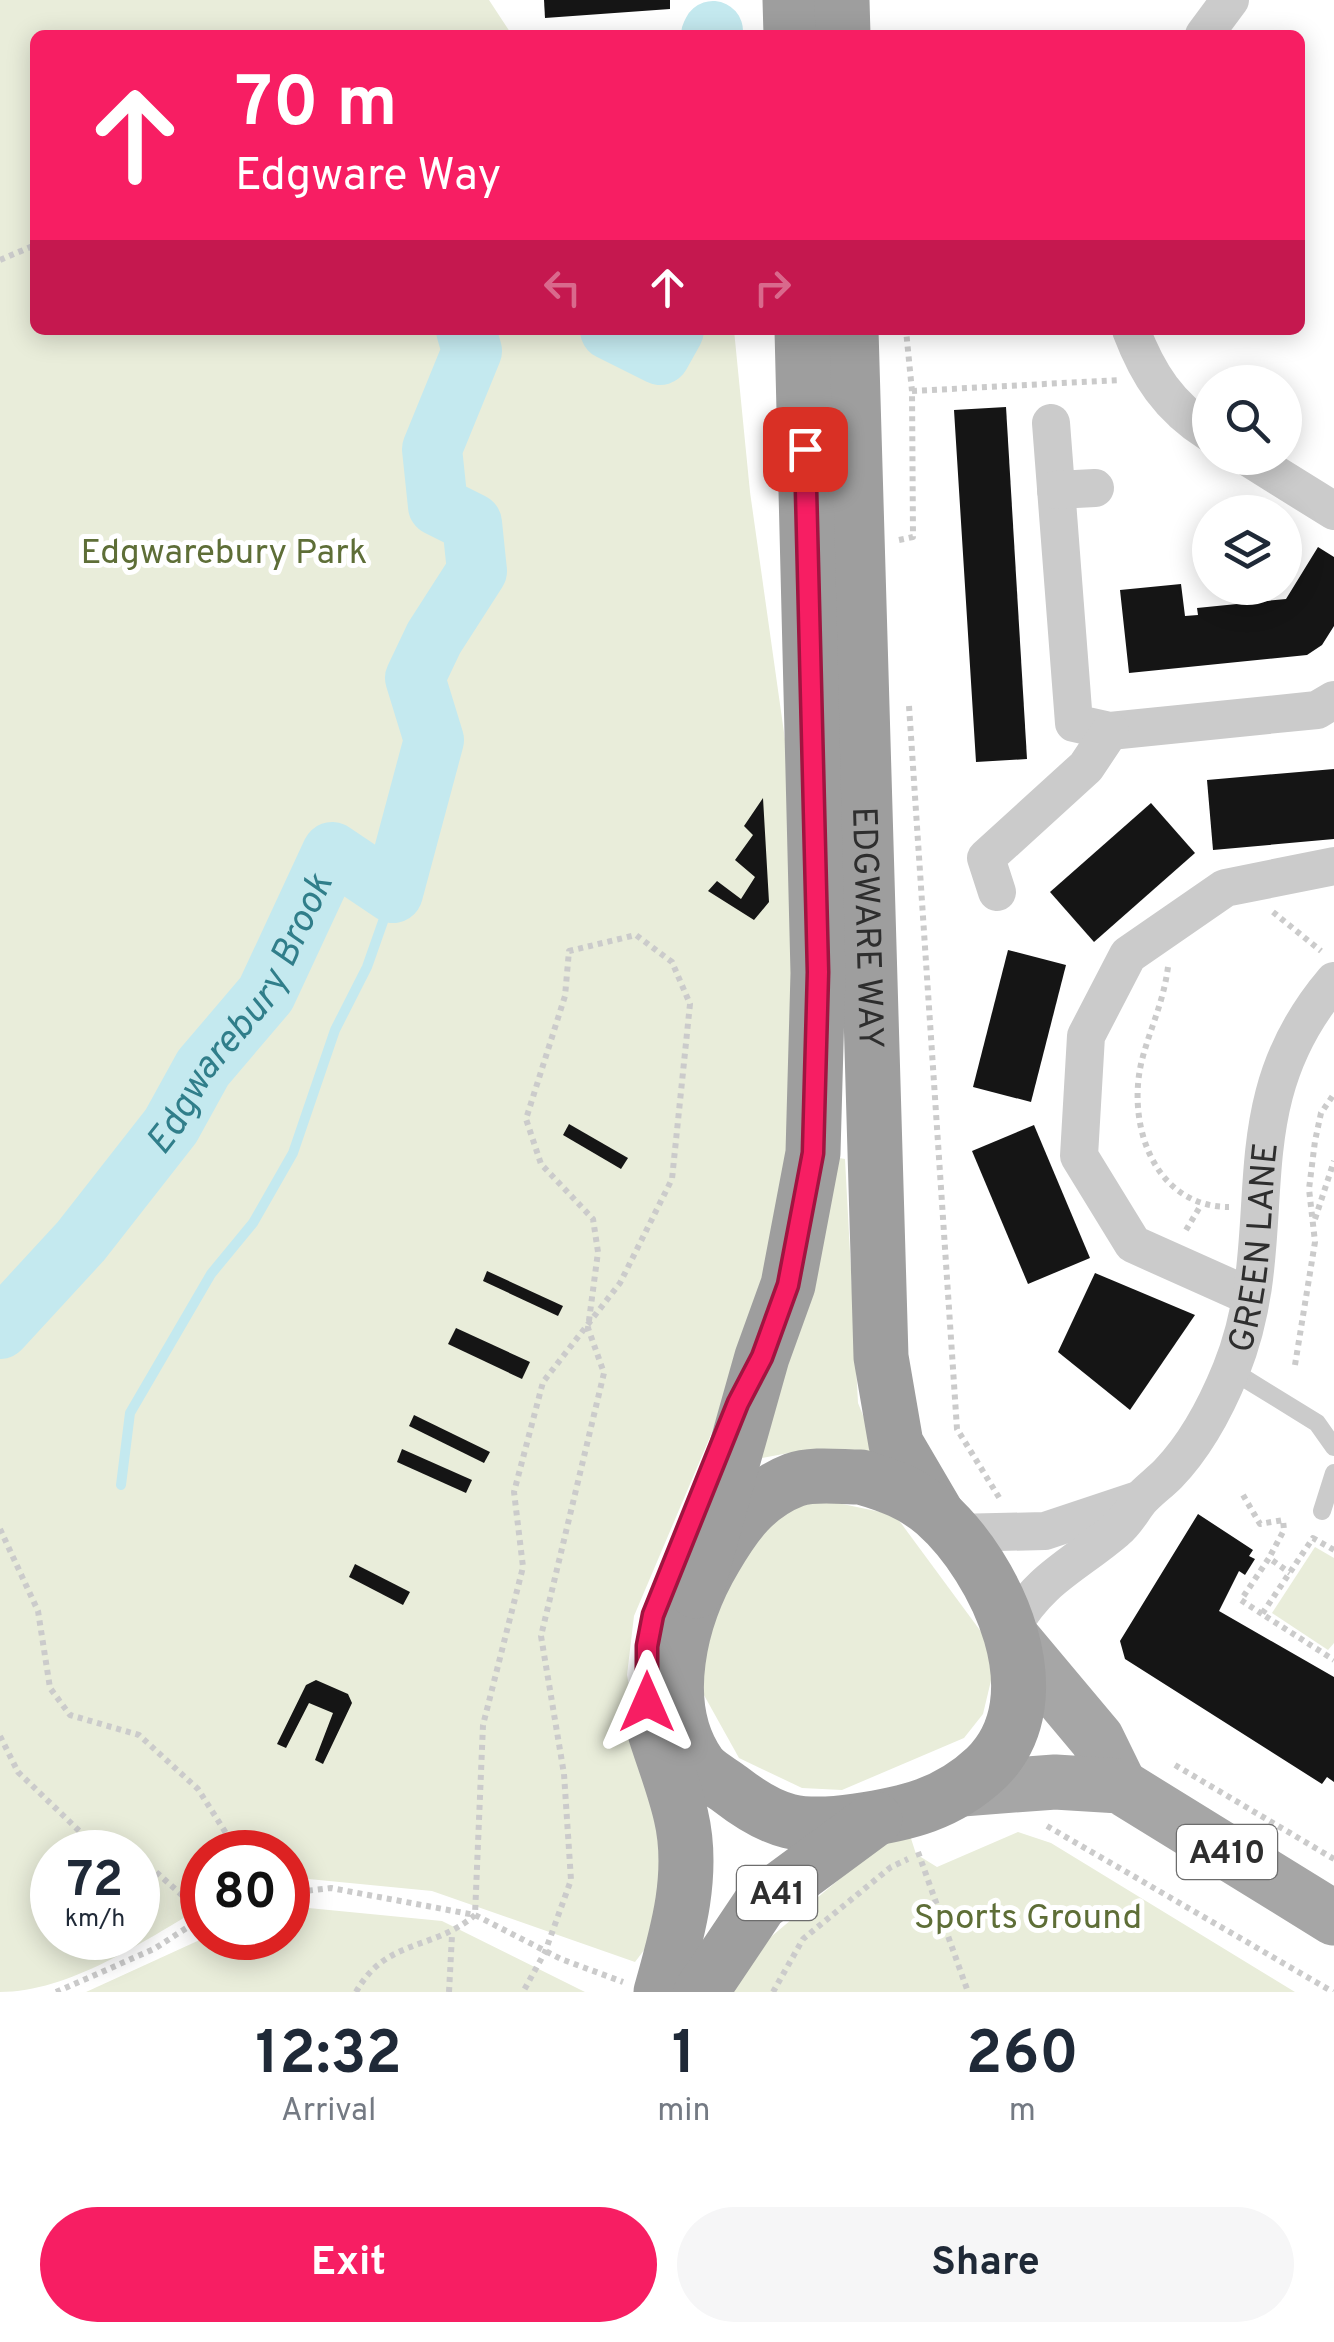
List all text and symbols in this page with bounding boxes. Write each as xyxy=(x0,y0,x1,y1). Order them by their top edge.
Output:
text: 70 m xyxy=(235,62,398,151)
icon: ahead xyxy=(70,70,200,200)
text: Edgware Way xyxy=(235,149,501,206)
icon: left xyxy=(535,260,590,315)
icon: ahead xyxy=(640,260,695,315)
icon: right xyxy=(745,260,800,315)
map controls xyxy=(1192,365,1302,605)
button: search xyxy=(1192,365,1302,475)
pin xyxy=(763,407,848,492)
icon: arrive xyxy=(778,422,833,477)
button: layers xyxy=(1192,495,1302,605)
park label: Edgwarebury Park xyxy=(81,532,367,576)
street label: EDGWARE WAY xyxy=(840,806,891,1049)
water label: Edgwarebury Brook xyxy=(137,866,347,1166)
street label: GREEN LANE xyxy=(1220,1141,1290,1358)
position arrow xyxy=(595,1650,699,1754)
road number: A410 xyxy=(1177,1825,1277,1879)
speed limit sign: 80 xyxy=(180,1830,310,1960)
text: 72 xyxy=(67,1851,123,1914)
road number: A41 xyxy=(737,1866,817,1920)
park label: Sports Ground xyxy=(914,1897,1142,1941)
text: km/h xyxy=(65,1904,125,1936)
text: 12:32 xyxy=(255,2019,402,2095)
text: 1 xyxy=(672,2019,696,2095)
text: 260 xyxy=(966,2019,1079,2095)
text: Arrival xyxy=(281,2092,376,2132)
text: min xyxy=(657,2092,710,2132)
text: m xyxy=(1009,2092,1036,2132)
button: Exit xyxy=(40,2207,657,2322)
button: Share xyxy=(677,2207,1294,2322)

